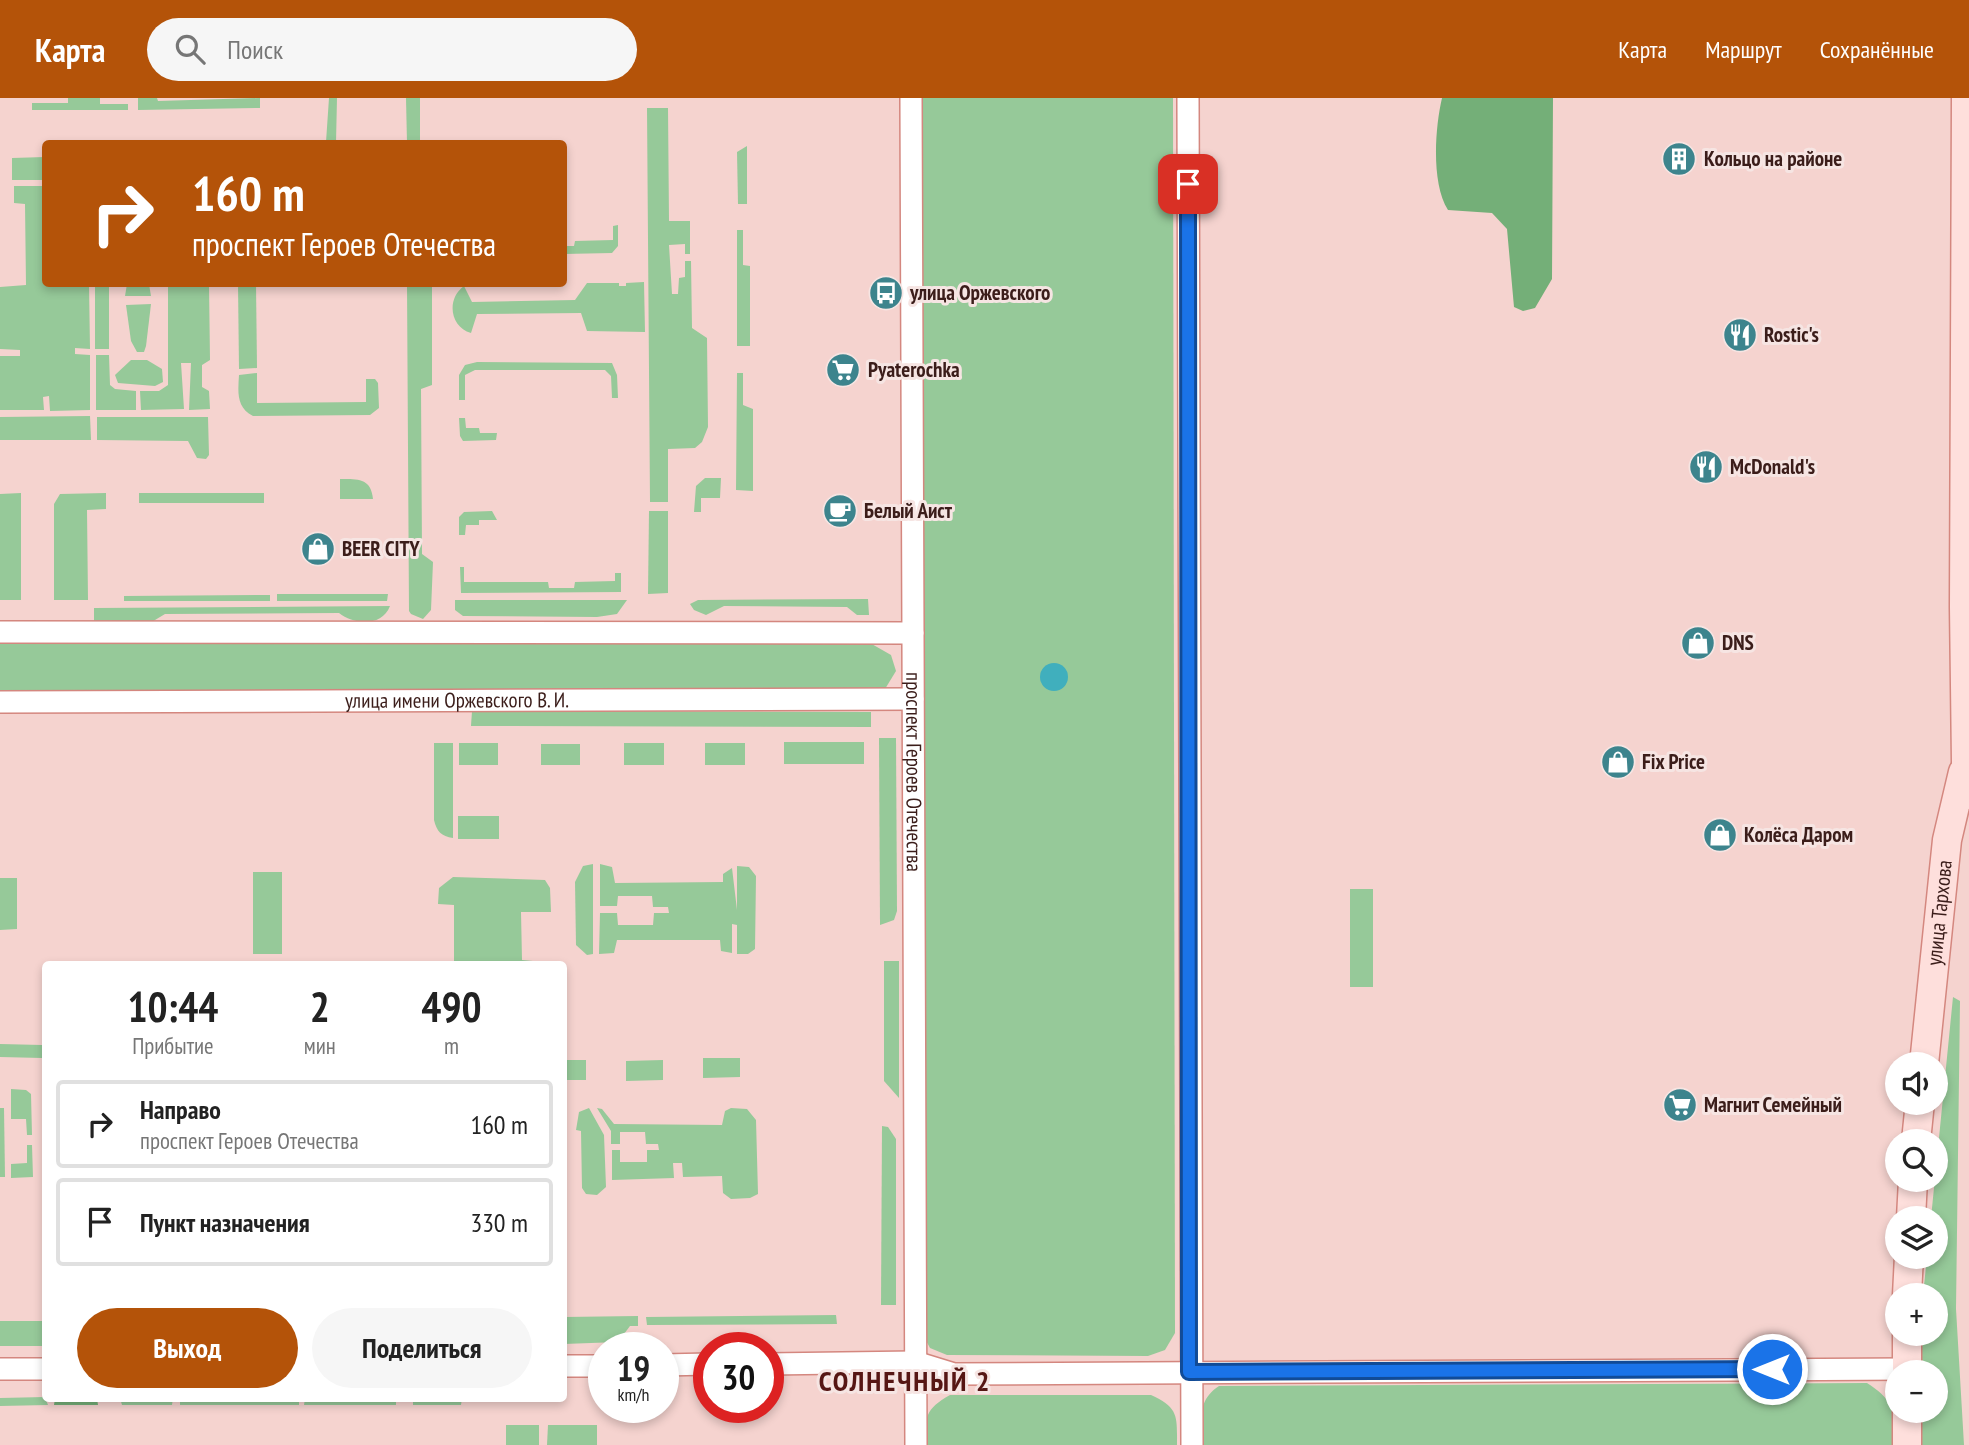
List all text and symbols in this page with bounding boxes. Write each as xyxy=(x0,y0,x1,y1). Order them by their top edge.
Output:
search box xyxy=(147,18,637,81)
text: Карта xyxy=(35,28,105,71)
icon: search xyxy=(171,30,209,68)
text: Поиск xyxy=(227,33,283,66)
text: Карта xyxy=(1618,34,1667,65)
text: Маршрут xyxy=(1705,34,1782,65)
text: Сохранённые xyxy=(1820,34,1934,65)
building icon: Кольцо на районе xyxy=(1660,140,1698,178)
place label: Кольцо на районе xyxy=(1704,145,1842,172)
pin xyxy=(1158,154,1218,214)
text: 160 m xyxy=(192,161,305,225)
icon: arrive xyxy=(1169,165,1207,203)
icon: right xyxy=(77,168,168,259)
text: проспект Героев Отечества xyxy=(192,223,496,265)
bus stop icon: улица Оржевского xyxy=(867,274,905,312)
place label: улица Оржевского xyxy=(909,279,1050,306)
restaurant icon: Rostic's xyxy=(1721,316,1759,354)
place label: Rostic's xyxy=(1764,321,1819,348)
supermarket icon: Pyaterochka xyxy=(824,351,862,389)
place label: Pyaterochka xyxy=(868,356,960,383)
restaurant icon: McDonald's xyxy=(1687,448,1725,486)
place label: McDonald's xyxy=(1730,453,1815,480)
cafe icon: Белый Аист xyxy=(821,492,859,530)
place label: Белый Аист xyxy=(864,497,953,524)
shop icon: BEER CITY xyxy=(299,530,337,568)
place label: BEER CITY xyxy=(342,535,420,562)
shop icon: DNS xyxy=(1679,624,1717,662)
place label: DNS xyxy=(1722,629,1754,656)
street label: проспект Героев Отечества xyxy=(900,672,928,872)
street label: улица имени Оржевского В. И. xyxy=(345,686,569,714)
shop icon: Fix Price xyxy=(1599,743,1637,781)
place label: Fix Price xyxy=(1642,748,1705,775)
shop icon: Колёса Даром xyxy=(1701,816,1739,854)
place label: Колёса Даром xyxy=(1744,821,1853,848)
street label: улица Тархова xyxy=(1920,859,1958,967)
text: 10:44 xyxy=(127,979,218,1034)
text: 2 xyxy=(310,979,330,1034)
text: 490 xyxy=(421,979,482,1034)
text: Прибытие xyxy=(132,1031,214,1060)
text: мин xyxy=(304,1031,336,1060)
text: m xyxy=(444,1031,459,1060)
map controls xyxy=(1885,1052,1948,1423)
button: sound xyxy=(1885,1052,1948,1115)
supermarket icon: Магнит Семейный xyxy=(1661,1086,1699,1124)
place label: Магнит Семейный xyxy=(1704,1091,1842,1118)
text: Направо xyxy=(140,1093,221,1126)
icon: right xyxy=(81,1105,119,1143)
text: 160 m xyxy=(470,1108,528,1141)
text: проспект Героев Отечества xyxy=(140,1126,359,1155)
button: search xyxy=(1885,1129,1948,1192)
icon: arrive xyxy=(81,1203,119,1241)
text: Пункт назначения xyxy=(140,1206,310,1239)
text: 330 m xyxy=(470,1206,528,1239)
button: layers xyxy=(1885,1206,1948,1269)
button: + xyxy=(1885,1283,1948,1346)
button: Выход xyxy=(77,1308,298,1388)
button: Поделиться xyxy=(312,1308,532,1388)
speed limit sign: 30 xyxy=(693,1332,784,1423)
position arrow xyxy=(1735,1332,1809,1406)
text: 19 xyxy=(617,1345,650,1391)
button: − xyxy=(1885,1360,1948,1423)
district label: СОЛНЕЧНЫЙ 2 xyxy=(819,1362,991,1399)
text: km/h xyxy=(618,1383,649,1406)

